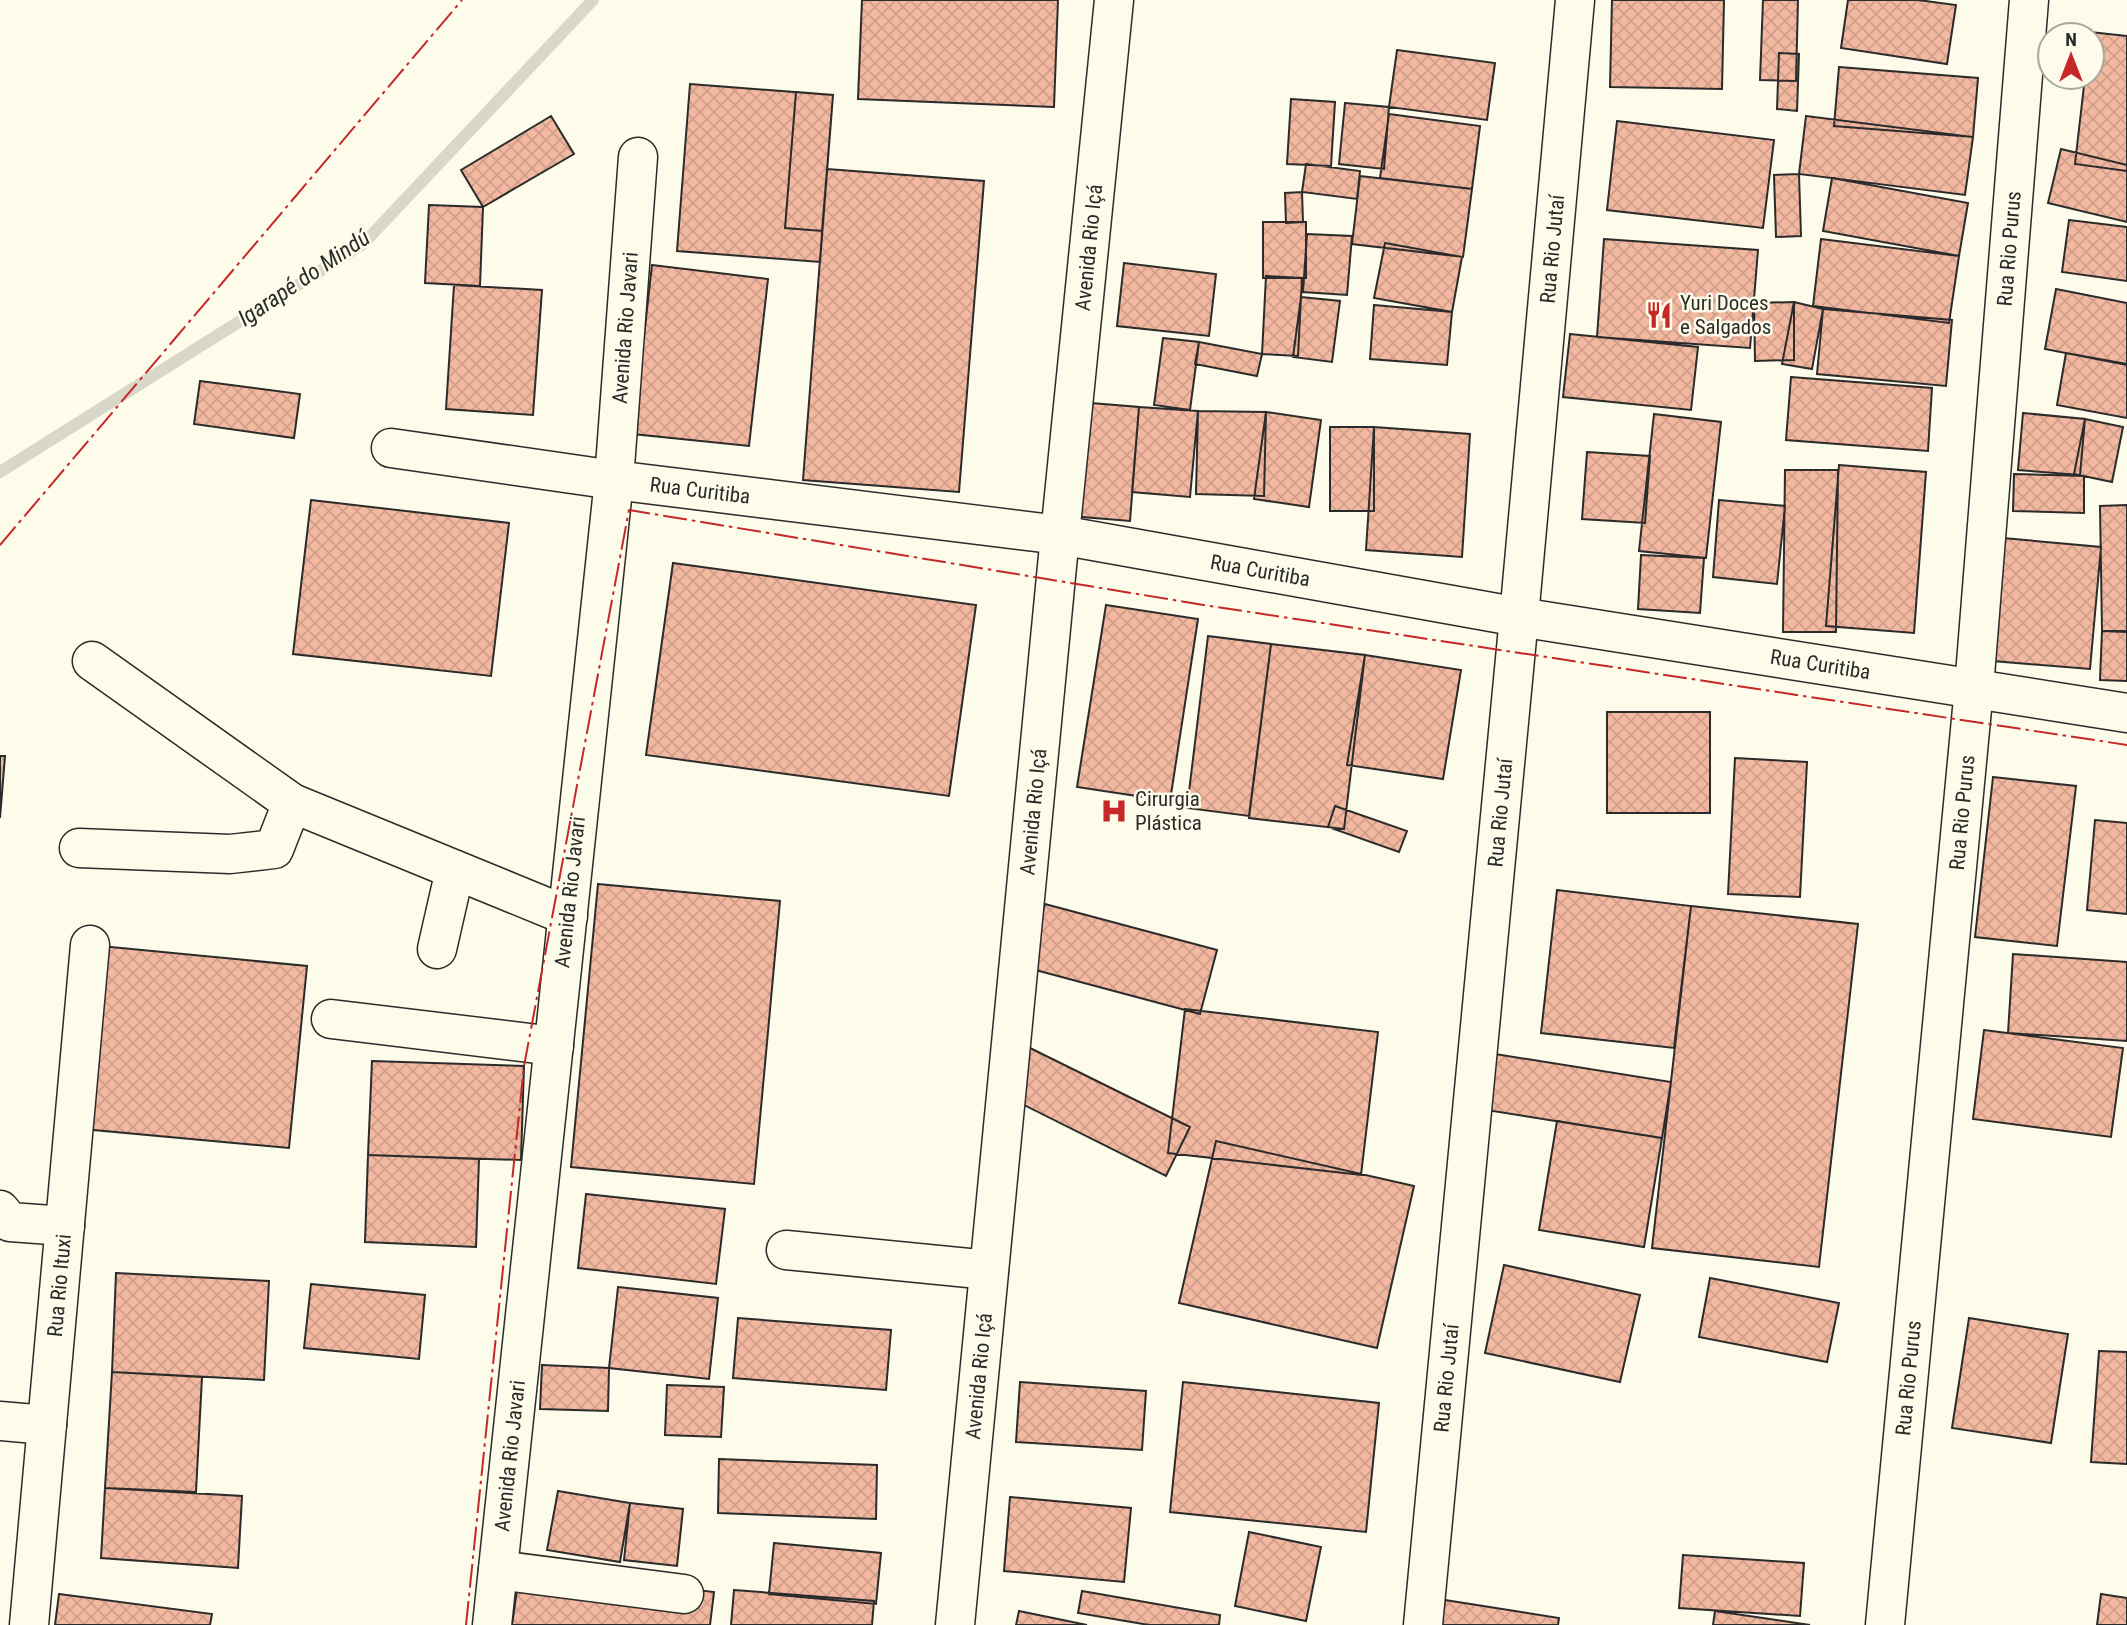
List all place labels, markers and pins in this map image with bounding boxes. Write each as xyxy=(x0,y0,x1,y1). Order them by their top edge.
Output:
place label: Yuri Doces e Salgados xyxy=(1680,291,1771,339)
restaurant icon: Yuri Doces e Salgados xyxy=(1644,300,1674,330)
place label: Cirurgia Plástica xyxy=(1135,787,1202,835)
hospital icon: Cirurgia Plástica xyxy=(1099,796,1129,826)

